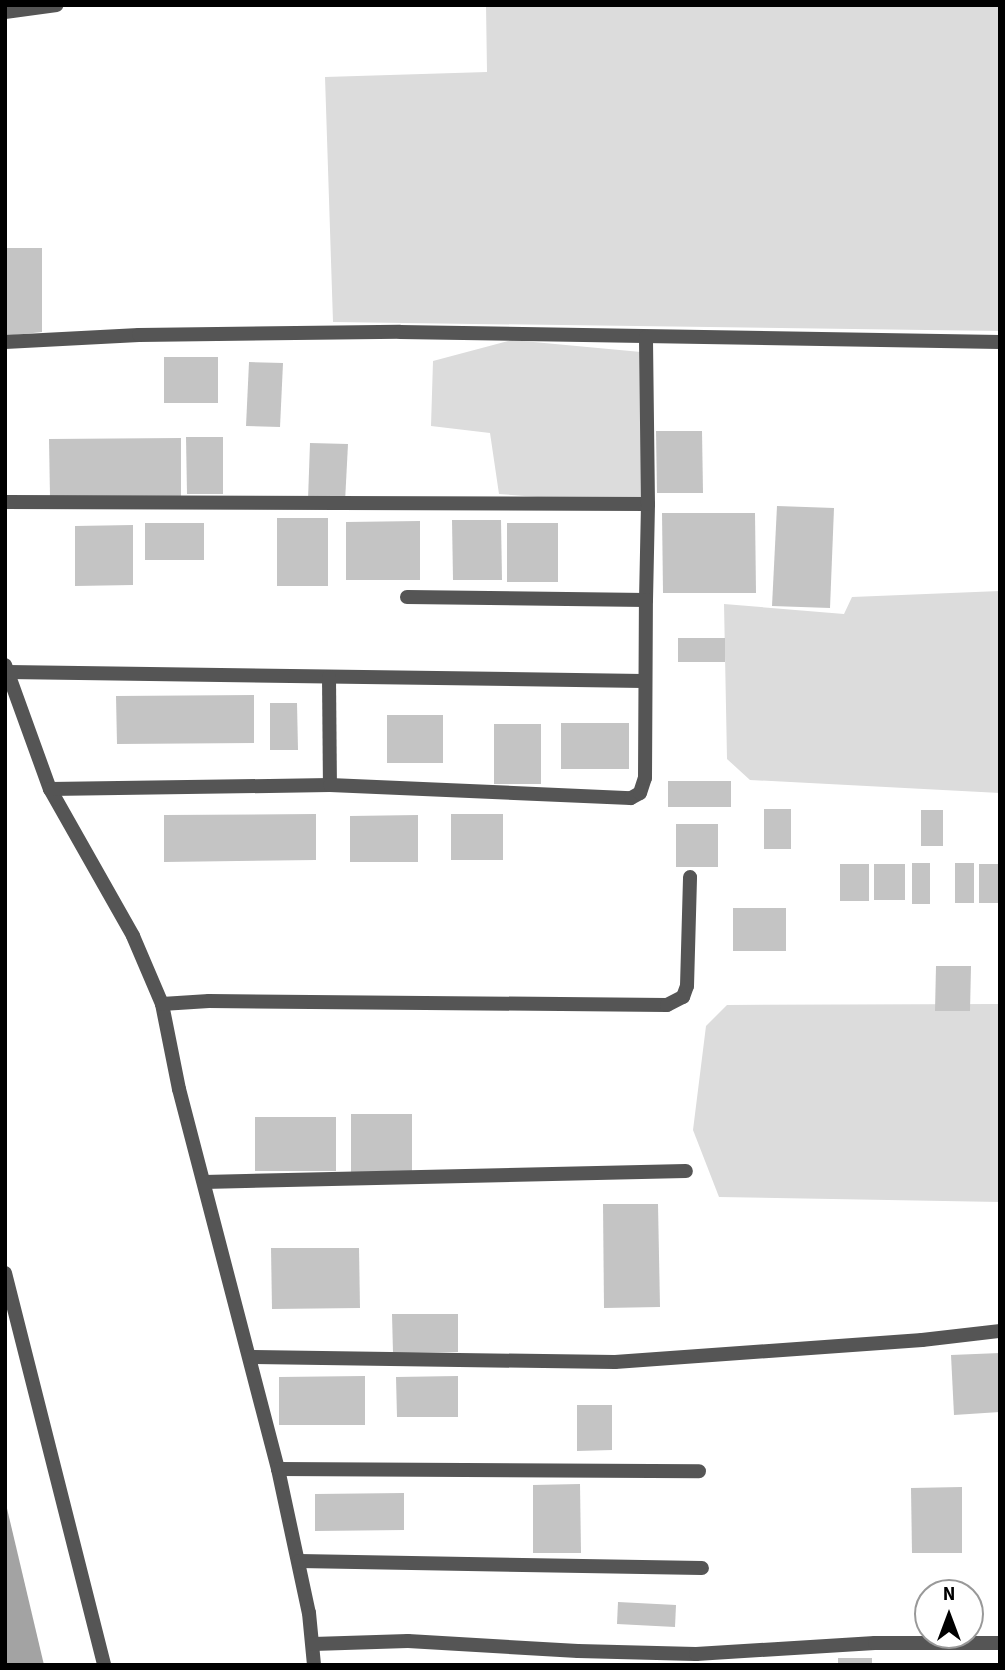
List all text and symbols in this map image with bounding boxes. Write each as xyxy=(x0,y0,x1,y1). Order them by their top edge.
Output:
north arrow xyxy=(914,1579,984,1649)
text: N xyxy=(943,1581,955,1608)

